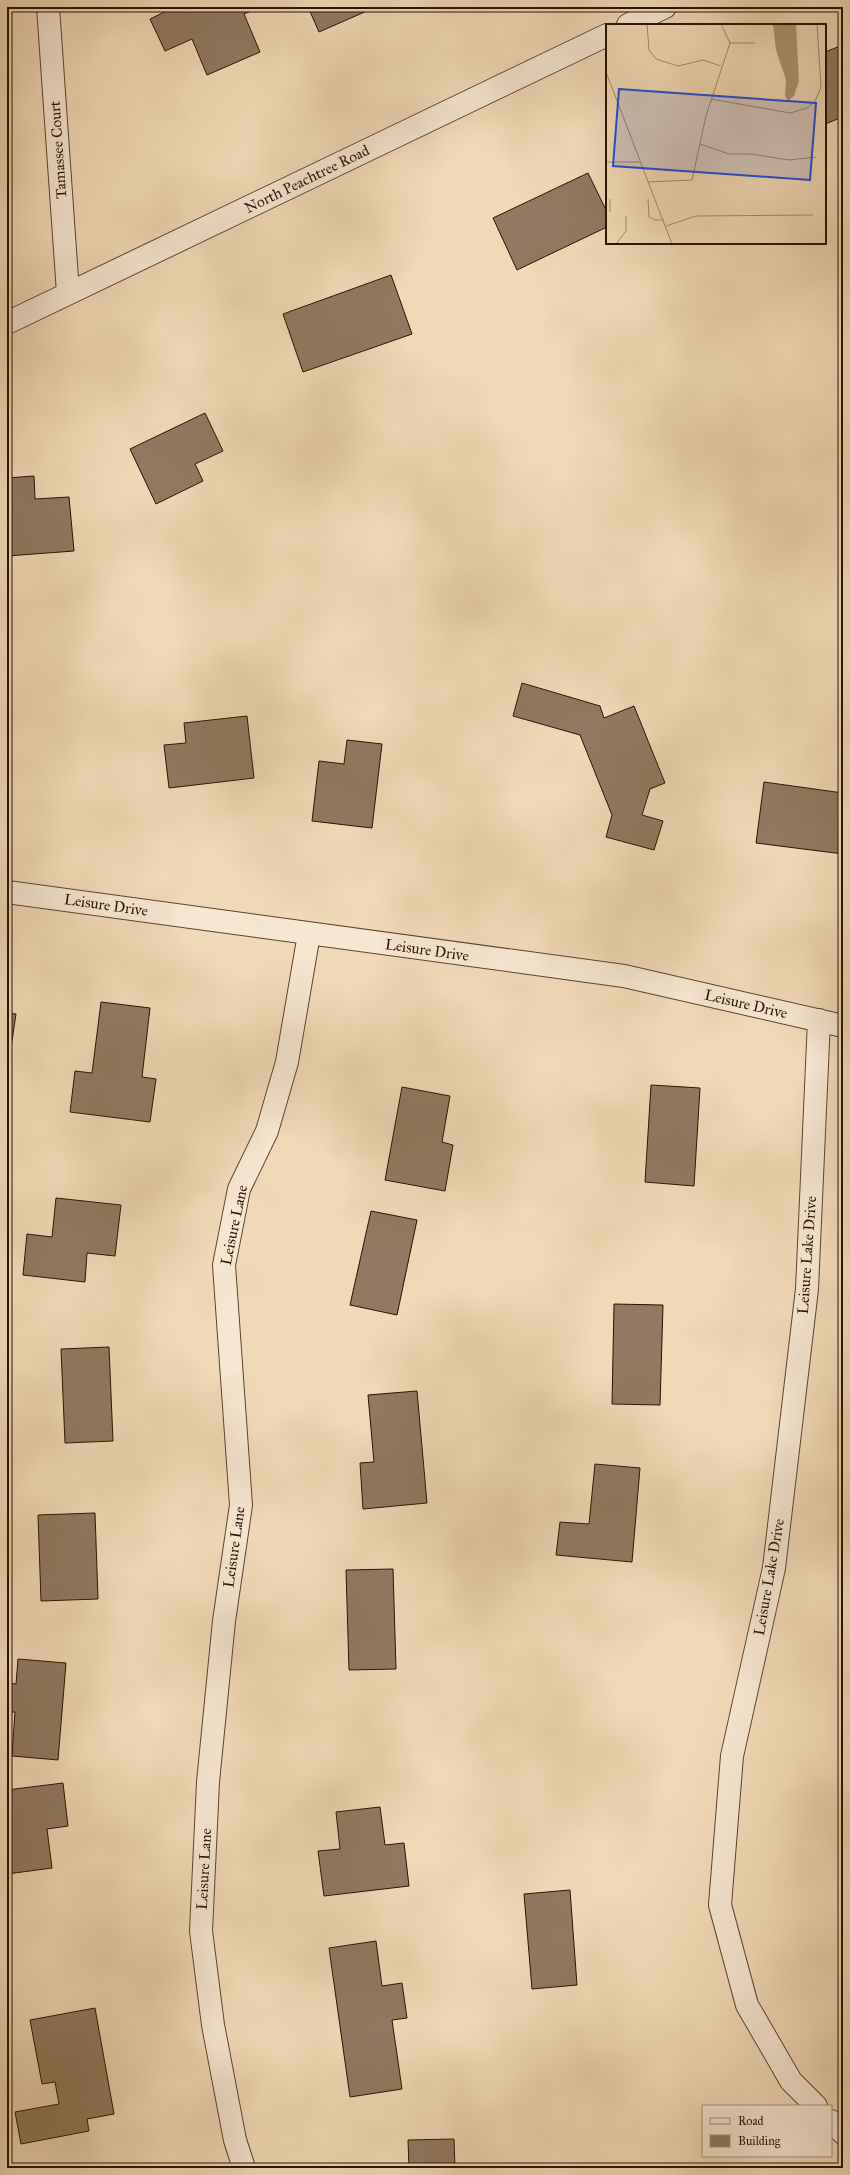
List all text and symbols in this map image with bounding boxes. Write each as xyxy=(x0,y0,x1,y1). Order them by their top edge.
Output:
inset map xyxy=(606,24,826,244)
street label: Tamassee Court xyxy=(46,100,70,200)
street label: North Peachtree Road xyxy=(242,141,373,217)
street label: Leisure Drive xyxy=(63,890,149,920)
street label: Leisure Drive xyxy=(384,935,470,965)
street label: Leisure Drive xyxy=(703,986,789,1022)
street label: Leisure Lane xyxy=(217,1183,251,1267)
street label: Leisure Lake Drive xyxy=(794,1195,820,1315)
street label: Leisure Lane xyxy=(219,1505,249,1589)
street label: Leisure Lake Drive xyxy=(750,1517,788,1637)
street label: Leisure Lane xyxy=(193,1828,215,1910)
legend xyxy=(702,2105,832,2157)
text: Road xyxy=(738,2114,764,2128)
text: Building xyxy=(738,2134,781,2149)

